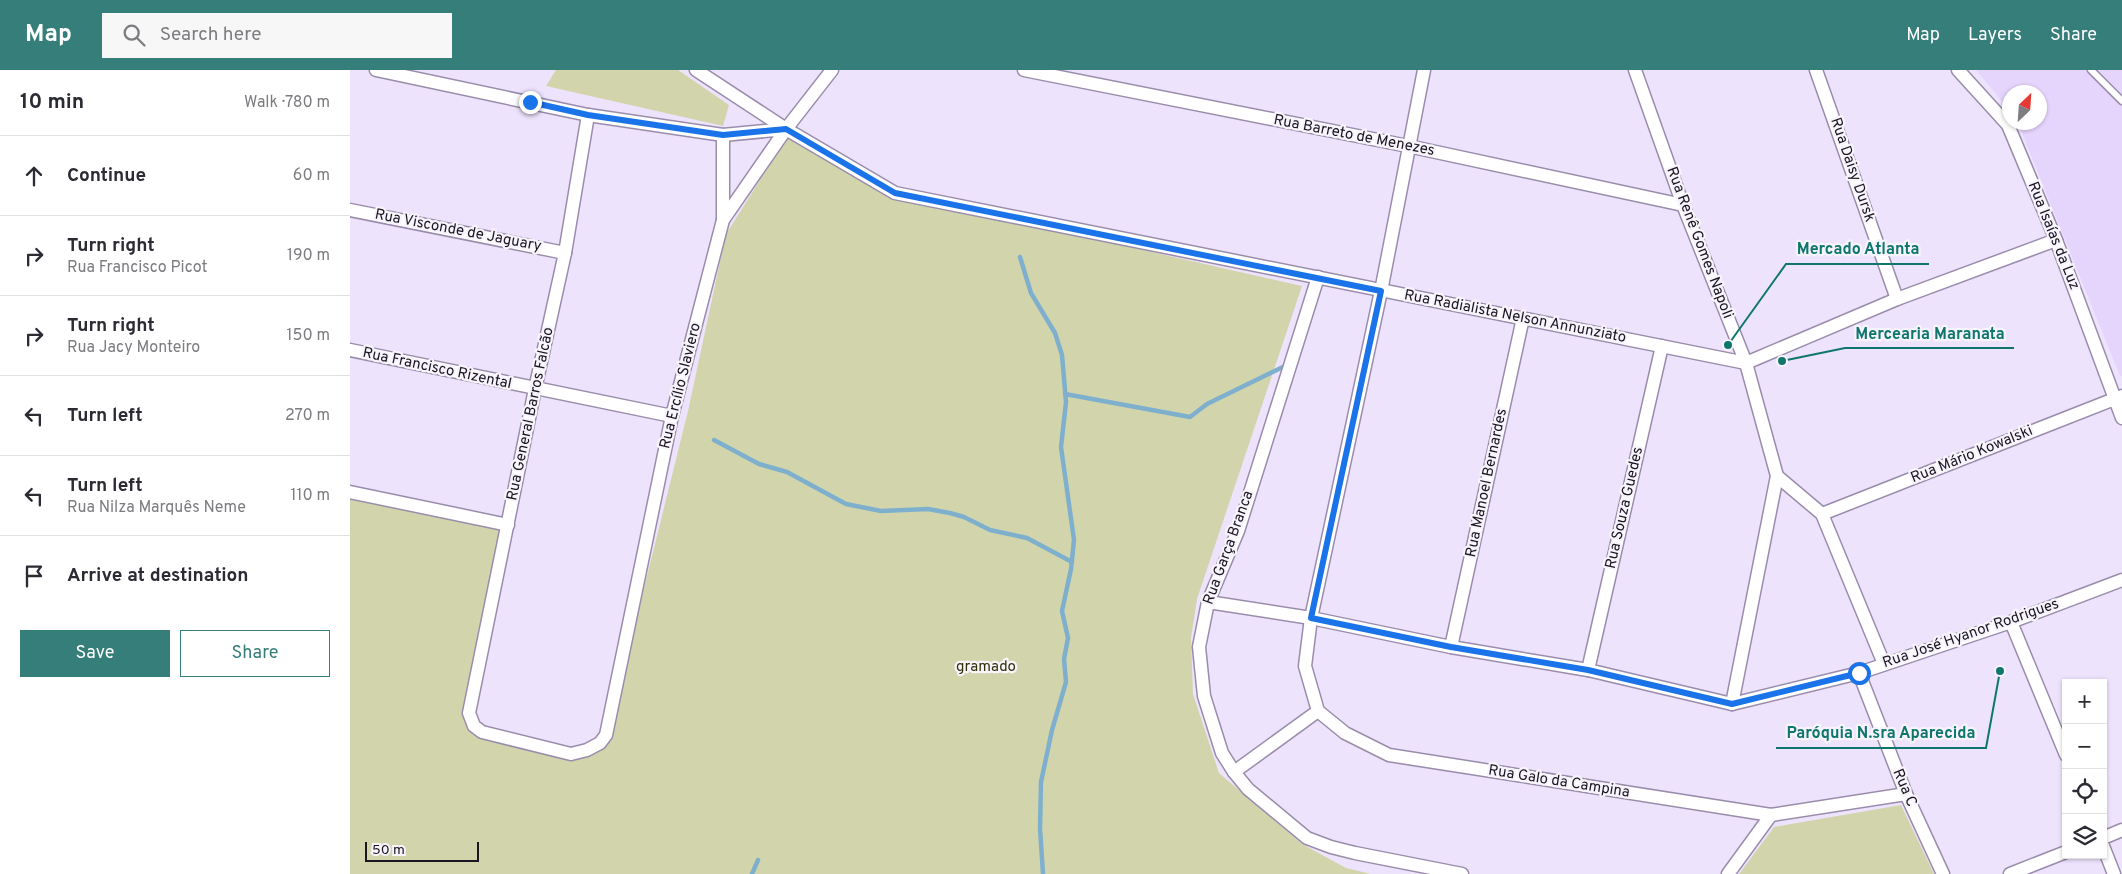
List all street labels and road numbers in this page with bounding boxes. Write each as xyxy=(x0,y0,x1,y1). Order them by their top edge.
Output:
street label: Rua Barreto de Menezes xyxy=(1272,111,1436,161)
street label: Rua Daisy Dursk xyxy=(1825,115,1879,225)
street label: Rua Renê Gomes Napoli xyxy=(1661,164,1737,322)
street label: Rua Isaías da Luz xyxy=(2023,179,2083,293)
street label: Rua Visconde de Jaguary xyxy=(373,206,543,257)
street label: Rua Radialista Nelson Annunziato xyxy=(1402,286,1628,348)
street label: Rua Ercílio Slaviero xyxy=(656,321,706,451)
street label: Rua General Barros Falcão xyxy=(503,326,559,502)
street label: Rua Francisco Rizental xyxy=(361,344,513,394)
street label: Rua Manoel Bernardes xyxy=(1462,407,1512,559)
street label: Rua Mário Kowalski xyxy=(1908,422,2036,488)
street label: Rua Souza Guedes xyxy=(1602,445,1648,571)
street label: Rua Garça Branca xyxy=(1200,488,1258,608)
street label: Rua José Hyanor Rodrigues xyxy=(1880,595,2062,673)
street label: Rua Galo da Campina xyxy=(1487,761,1631,803)
street label: Rua C xyxy=(1888,766,1920,810)

